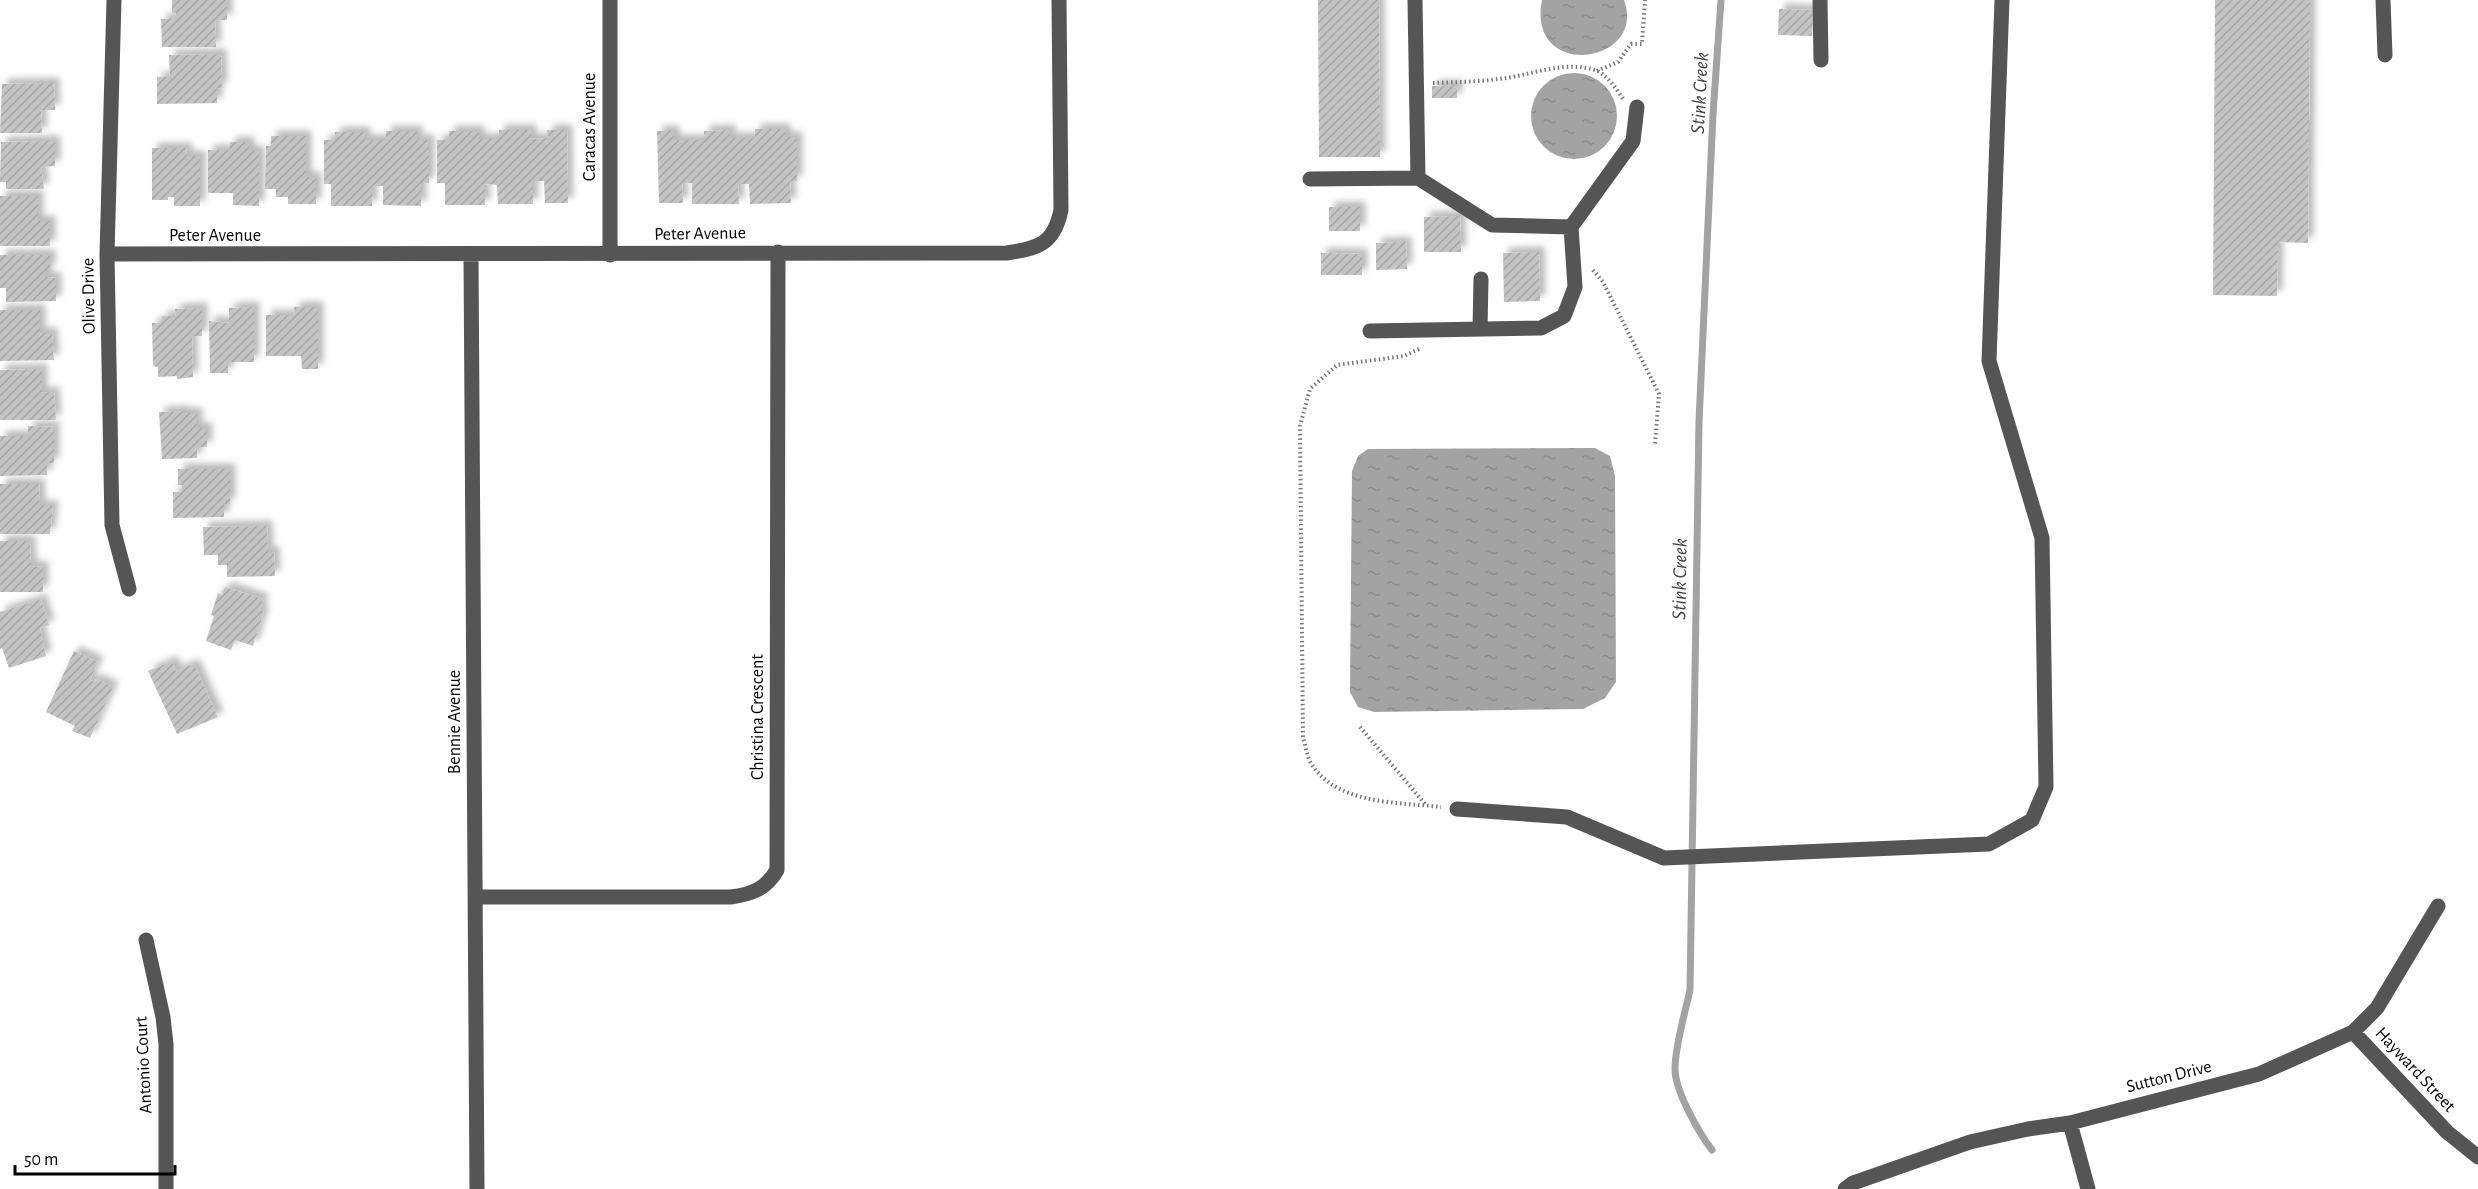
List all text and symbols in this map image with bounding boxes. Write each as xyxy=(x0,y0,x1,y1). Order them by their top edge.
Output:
water label: Stink Creek xyxy=(1688,52,1712,134)
street label: Caracas Avenue xyxy=(581,73,599,181)
street label: Peter Avenue xyxy=(654,224,746,244)
street label: Peter Avenue xyxy=(169,227,261,245)
street label: Olive Drive xyxy=(79,258,99,334)
water label: Stink Creek xyxy=(1669,538,1691,620)
street label: Christina Crescent xyxy=(749,654,767,780)
street label: Bennie Avenue xyxy=(446,670,464,774)
street label: Antonio Court xyxy=(132,1016,156,1114)
street label: Hayward Street xyxy=(2372,1024,2459,1116)
street label: Sutton Drive xyxy=(2124,1058,2214,1096)
scale bar xyxy=(15,1138,176,1176)
text: 50 m xyxy=(24,1151,58,1169)

